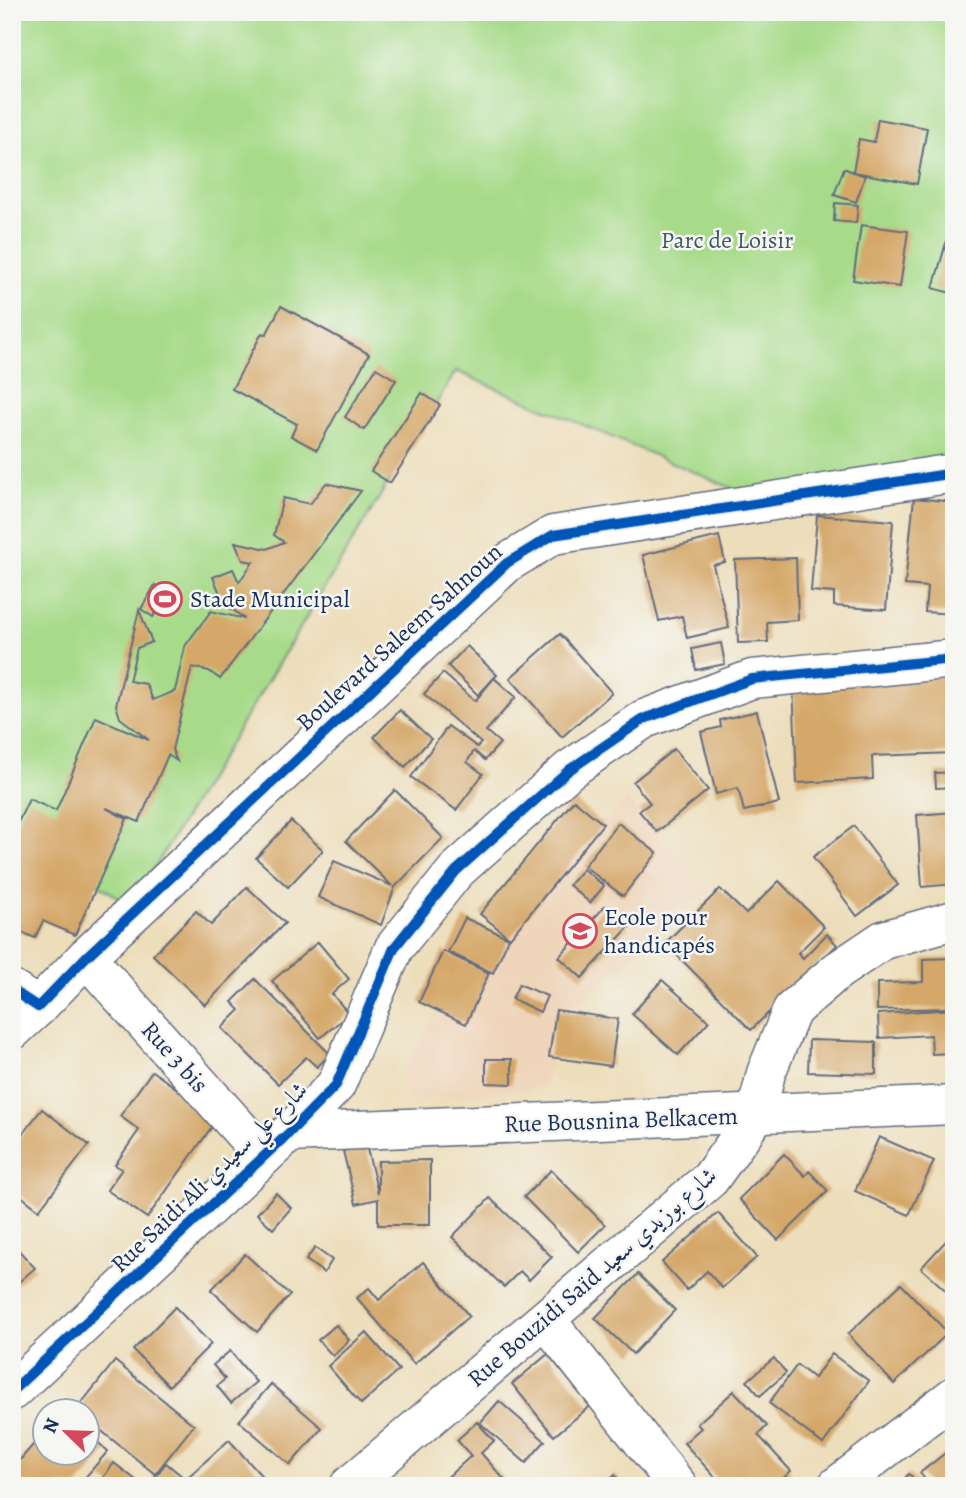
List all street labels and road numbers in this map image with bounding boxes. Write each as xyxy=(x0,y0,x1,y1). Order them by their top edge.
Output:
street label: Boulevard Saleem Sahnoun xyxy=(289,536,509,738)
street label: Rue 3 bis xyxy=(134,1014,216,1100)
street label: Rue Saïdi Ali شارع علي سعيدي xyxy=(104,1074,319,1285)
street label: Rue Bousnina Belkacem xyxy=(504,1100,739,1140)
street label: Rue Bouzidi Saïd شارع بوزيدي سعيد xyxy=(461,1160,726,1397)

